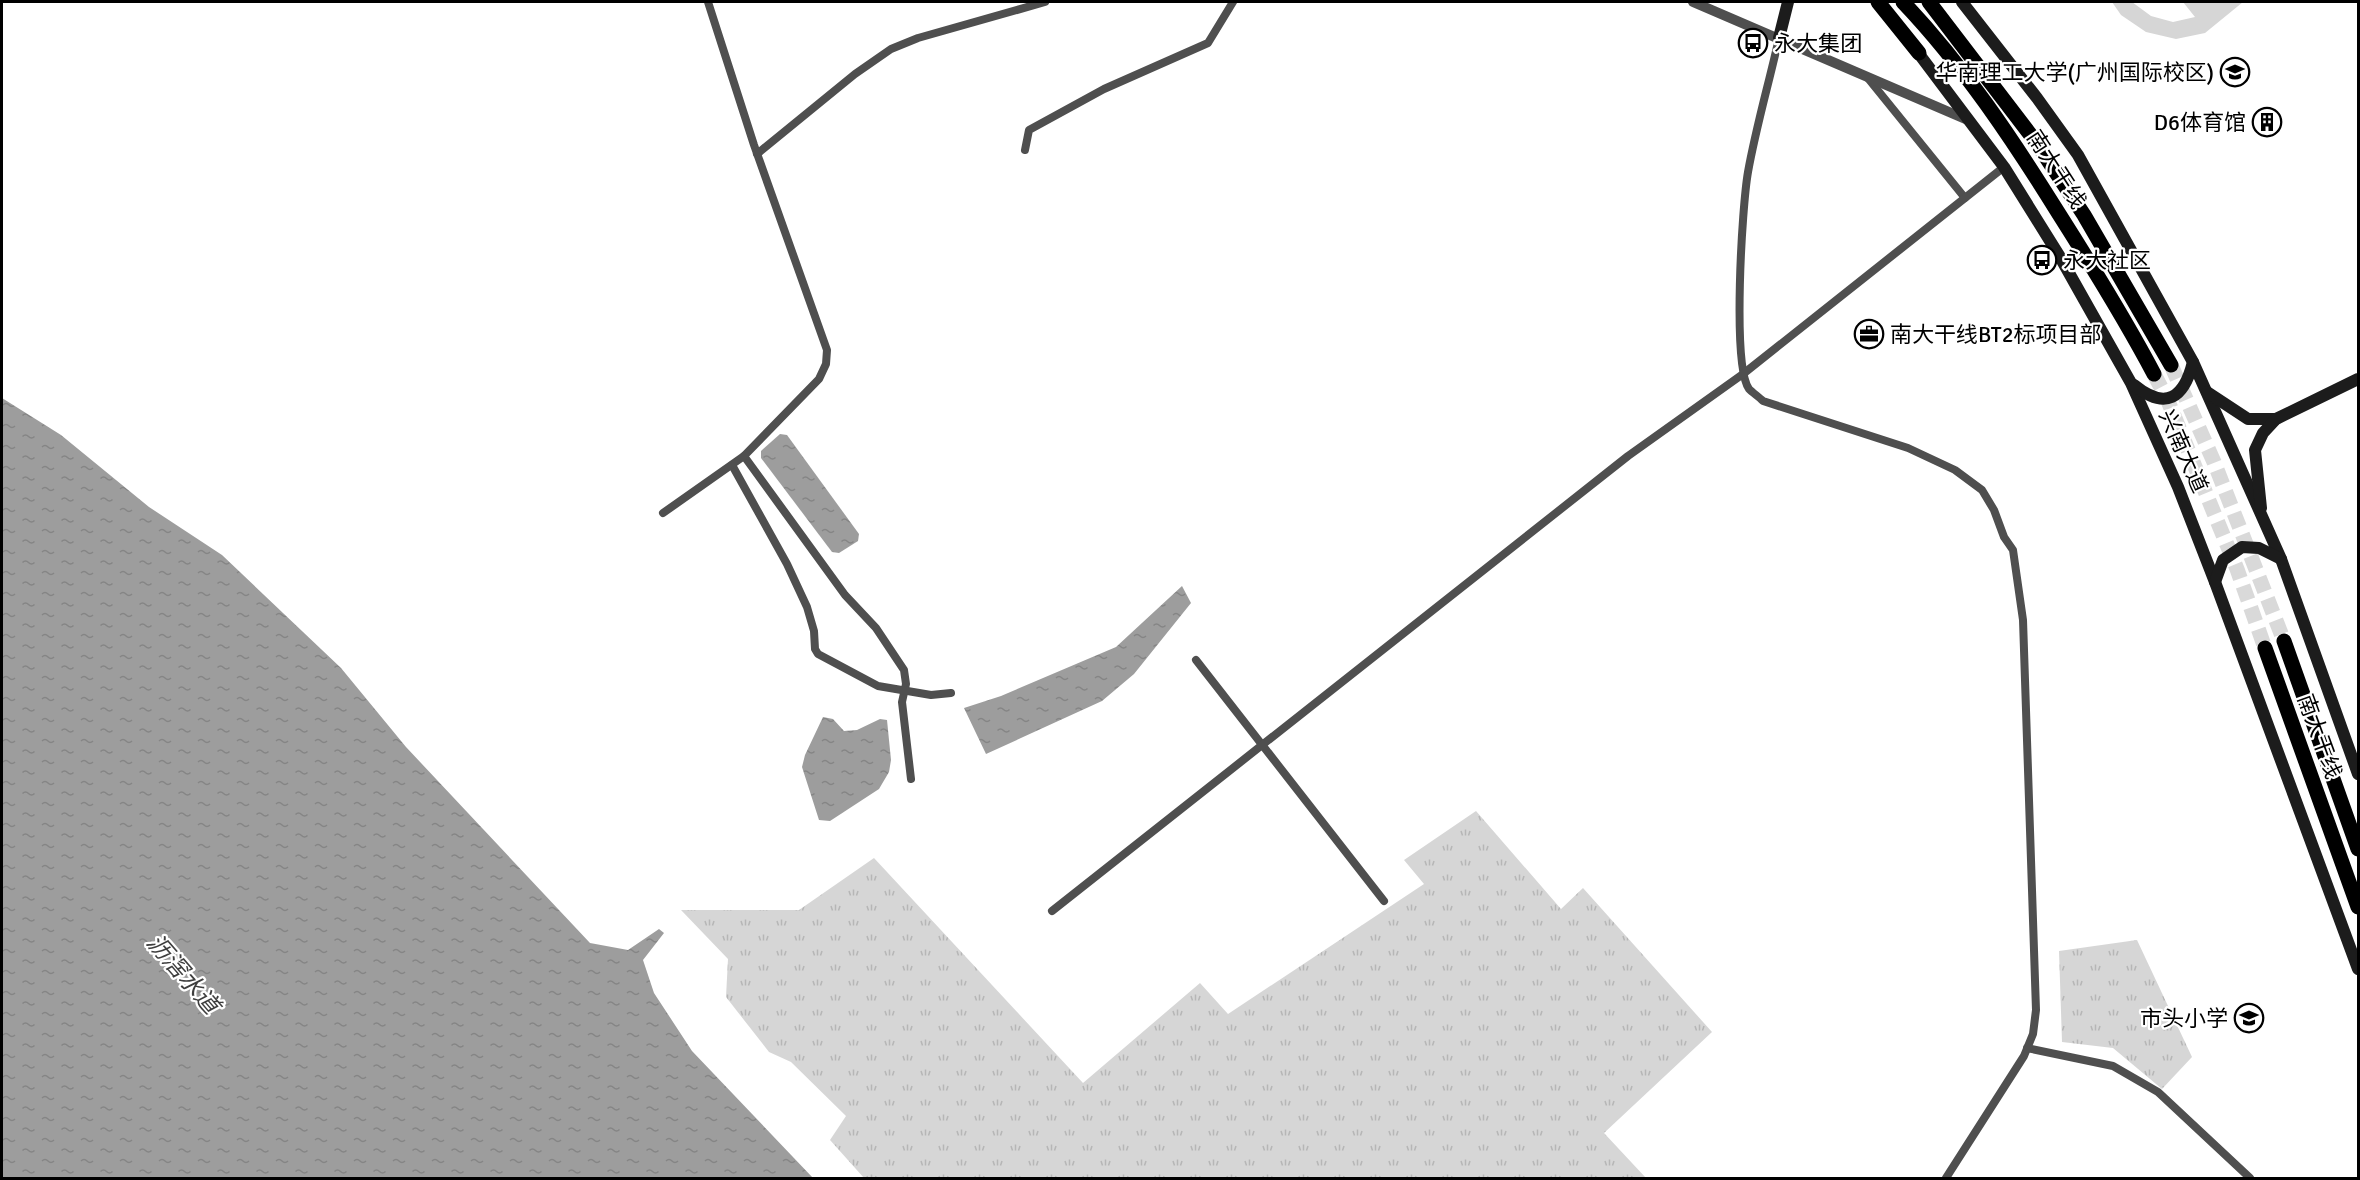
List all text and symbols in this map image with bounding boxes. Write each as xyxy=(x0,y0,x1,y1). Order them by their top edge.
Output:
bus stop icon: 永大集团 xyxy=(1737,27,1769,59)
place label: 永大集团 xyxy=(1774,30,1862,57)
school or university icon: 华南理工大学(广州国际校区) xyxy=(2219,56,2251,88)
place label: 华南理工大学(广州国际校区) xyxy=(1935,59,2214,86)
building icon: D6体育馆 xyxy=(2251,106,2283,138)
place label: D6体育馆 xyxy=(2154,109,2246,136)
street label: 南大干线 xyxy=(2021,125,2092,214)
bus stop icon: 永大社区 xyxy=(2026,244,2058,276)
place label: 永大社区 xyxy=(2063,247,2151,274)
office icon: 南大干线BT2标项目部 xyxy=(1853,318,1885,350)
place label: 南大干线BT2标项目部 xyxy=(1890,321,2102,348)
street label: 兴南大道 xyxy=(2153,406,2214,497)
street label: 南大干线 xyxy=(2292,690,2347,782)
water label: 沥滘水道 xyxy=(140,928,228,1022)
school or university icon: 市头小学 xyxy=(2233,1002,2265,1034)
place label: 市头小学 xyxy=(2140,1005,2228,1032)

